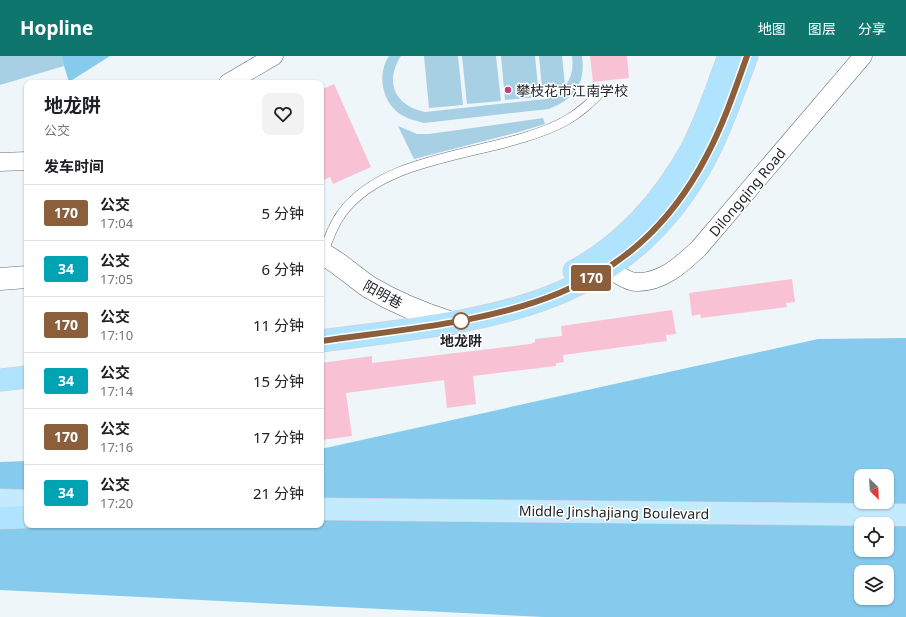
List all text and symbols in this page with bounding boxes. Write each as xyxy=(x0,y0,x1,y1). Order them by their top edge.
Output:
text: Hopline xyxy=(20,15,93,41)
text: 地图 xyxy=(758,19,786,38)
text: 图层 xyxy=(808,19,836,38)
text: 分享 xyxy=(858,19,886,38)
place label: 攀枝花市江南学校 xyxy=(516,81,628,100)
marker: 攀枝花市江南学校 xyxy=(503,85,513,95)
text: 地龙阱 xyxy=(44,92,101,118)
button: heart xyxy=(262,93,304,135)
text: 公交 xyxy=(44,121,70,139)
street label: Dilongqing Road xyxy=(704,144,790,240)
text: 发车时间 xyxy=(44,156,104,176)
text: 公交 xyxy=(100,194,130,214)
text: 170 xyxy=(54,203,78,222)
text: 5 分钟 xyxy=(262,203,304,223)
text: 17:04 xyxy=(100,214,133,232)
text: 公交 xyxy=(100,250,130,270)
text: 34 xyxy=(58,259,74,278)
text: 6 分钟 xyxy=(262,259,304,279)
line badge: 170 xyxy=(568,265,614,291)
text: 170 xyxy=(579,268,603,287)
text: 17:05 xyxy=(100,270,133,288)
street label: 阳明巷 xyxy=(360,276,406,312)
text: 公交 xyxy=(100,306,130,326)
marker: 地龙阱 xyxy=(452,312,470,330)
text: 170 xyxy=(54,315,78,334)
text: 11 分钟 xyxy=(253,315,304,335)
text: 17:10 xyxy=(100,326,133,344)
place label: 地龙阱 xyxy=(440,331,482,350)
text: 公交 xyxy=(100,362,130,382)
text: 34 xyxy=(58,371,74,390)
text: 15 分钟 xyxy=(253,371,304,391)
text: 17:14 xyxy=(100,382,133,400)
text: 公交 xyxy=(100,418,130,438)
text: 170 xyxy=(54,427,78,446)
text: 17 分钟 xyxy=(253,427,304,447)
text: 17:16 xyxy=(100,438,133,456)
north arrow xyxy=(854,469,894,509)
map controls xyxy=(854,469,894,605)
text: 公交 xyxy=(100,474,130,494)
text: 34 xyxy=(58,483,74,502)
text: 21 分钟 xyxy=(253,483,304,503)
text: 17:20 xyxy=(100,494,133,512)
street label: Middle Jinshajiang Boulevard xyxy=(519,501,709,523)
button: locate xyxy=(854,517,894,557)
button: layers xyxy=(854,565,894,605)

